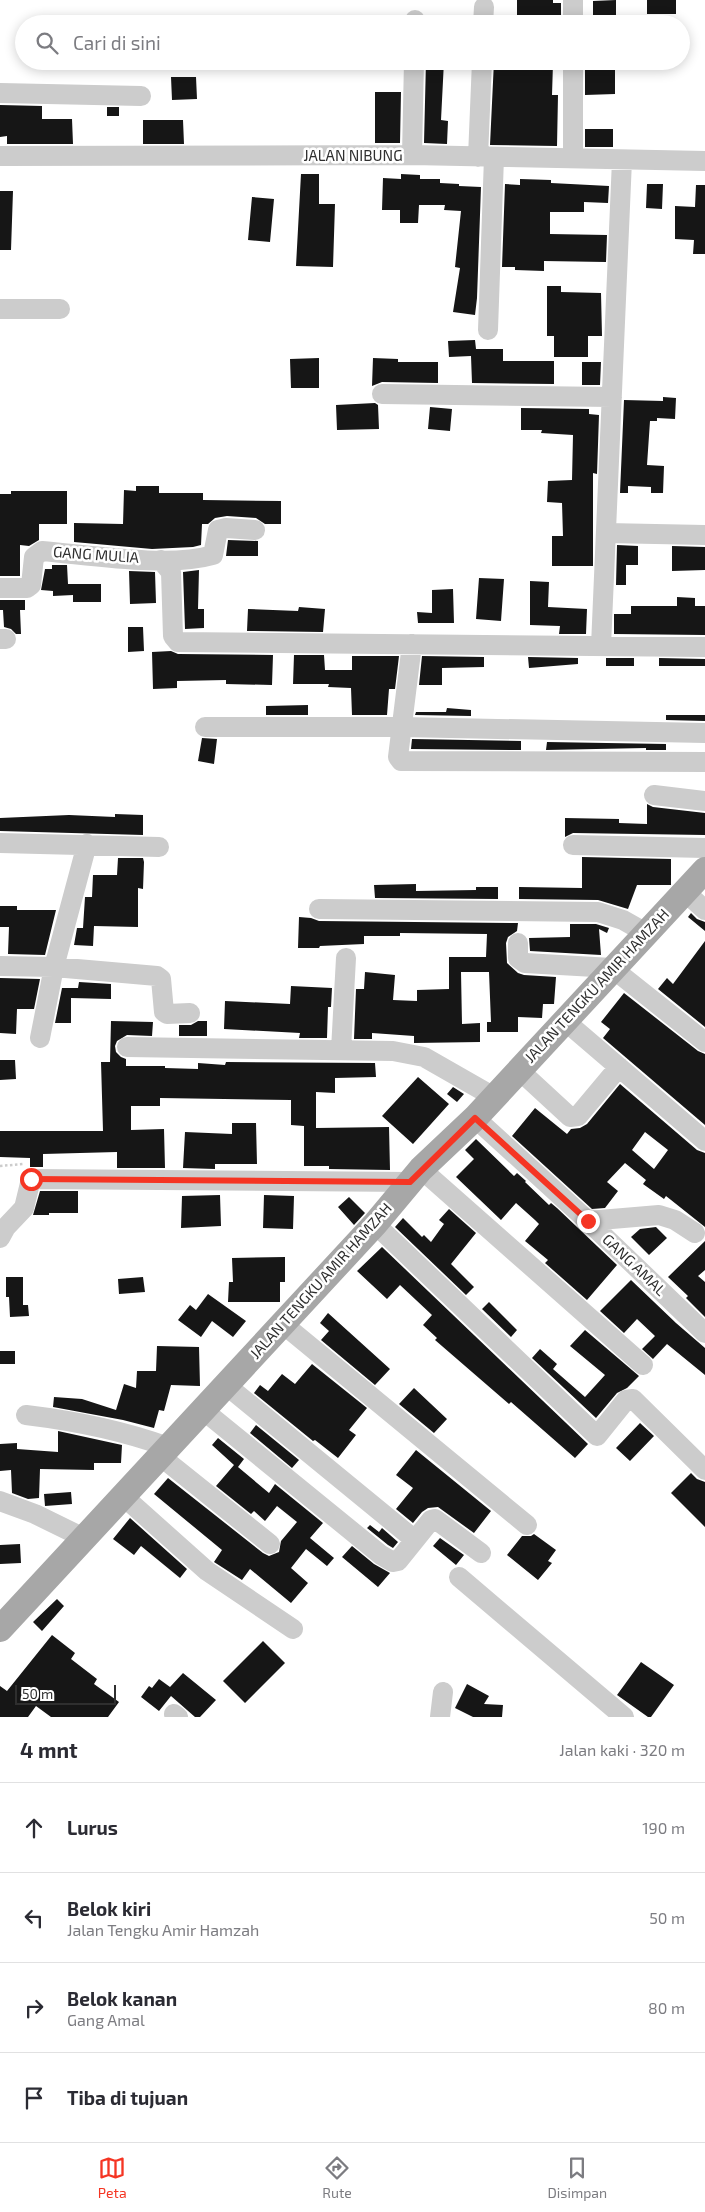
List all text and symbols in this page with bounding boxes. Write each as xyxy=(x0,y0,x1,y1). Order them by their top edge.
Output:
search box xyxy=(15,15,690,70)
icon: search xyxy=(33,29,61,57)
text: Cari di sini xyxy=(73,31,161,54)
street label: JALAN NIBUNG xyxy=(303,146,403,164)
street label: GANG MULIA xyxy=(52,542,140,566)
street label: JALAN TENGKU AMIR HAMZAH xyxy=(520,905,672,1066)
route start xyxy=(20,1168,43,1191)
street label: JALAN TENGKU AMIR HAMZAH xyxy=(246,1199,395,1362)
route end xyxy=(577,1210,600,1233)
street label: GANG AMAL xyxy=(599,1230,670,1299)
scale bar xyxy=(15,1682,116,1705)
text: 50 m xyxy=(22,1685,53,1702)
text: 4 mnt xyxy=(20,1737,78,1762)
text: Jalan kaki · 320 m xyxy=(559,1740,685,1759)
icon: ahead xyxy=(20,1814,48,1842)
text: Lurus xyxy=(67,1816,118,1839)
text: 190 m xyxy=(642,1818,685,1837)
text: Belok kiri xyxy=(67,1897,151,1920)
icon: left xyxy=(20,1904,48,1932)
text: 50 m xyxy=(649,1908,685,1927)
text: Jalan Tengku Amir Hamzah xyxy=(67,1920,259,1939)
text: Belok kanan xyxy=(67,1987,177,2010)
icon: right xyxy=(20,1994,48,2022)
text: 80 m xyxy=(648,1998,685,2017)
text: Gang Amal xyxy=(67,2010,145,2029)
icon: arrive xyxy=(20,2084,48,2112)
text: Tiba di tujuan xyxy=(67,2086,188,2109)
tab: Peta xyxy=(98,2154,127,2201)
tab: Rute xyxy=(322,2154,352,2201)
tab: Disimpan xyxy=(548,2154,607,2201)

